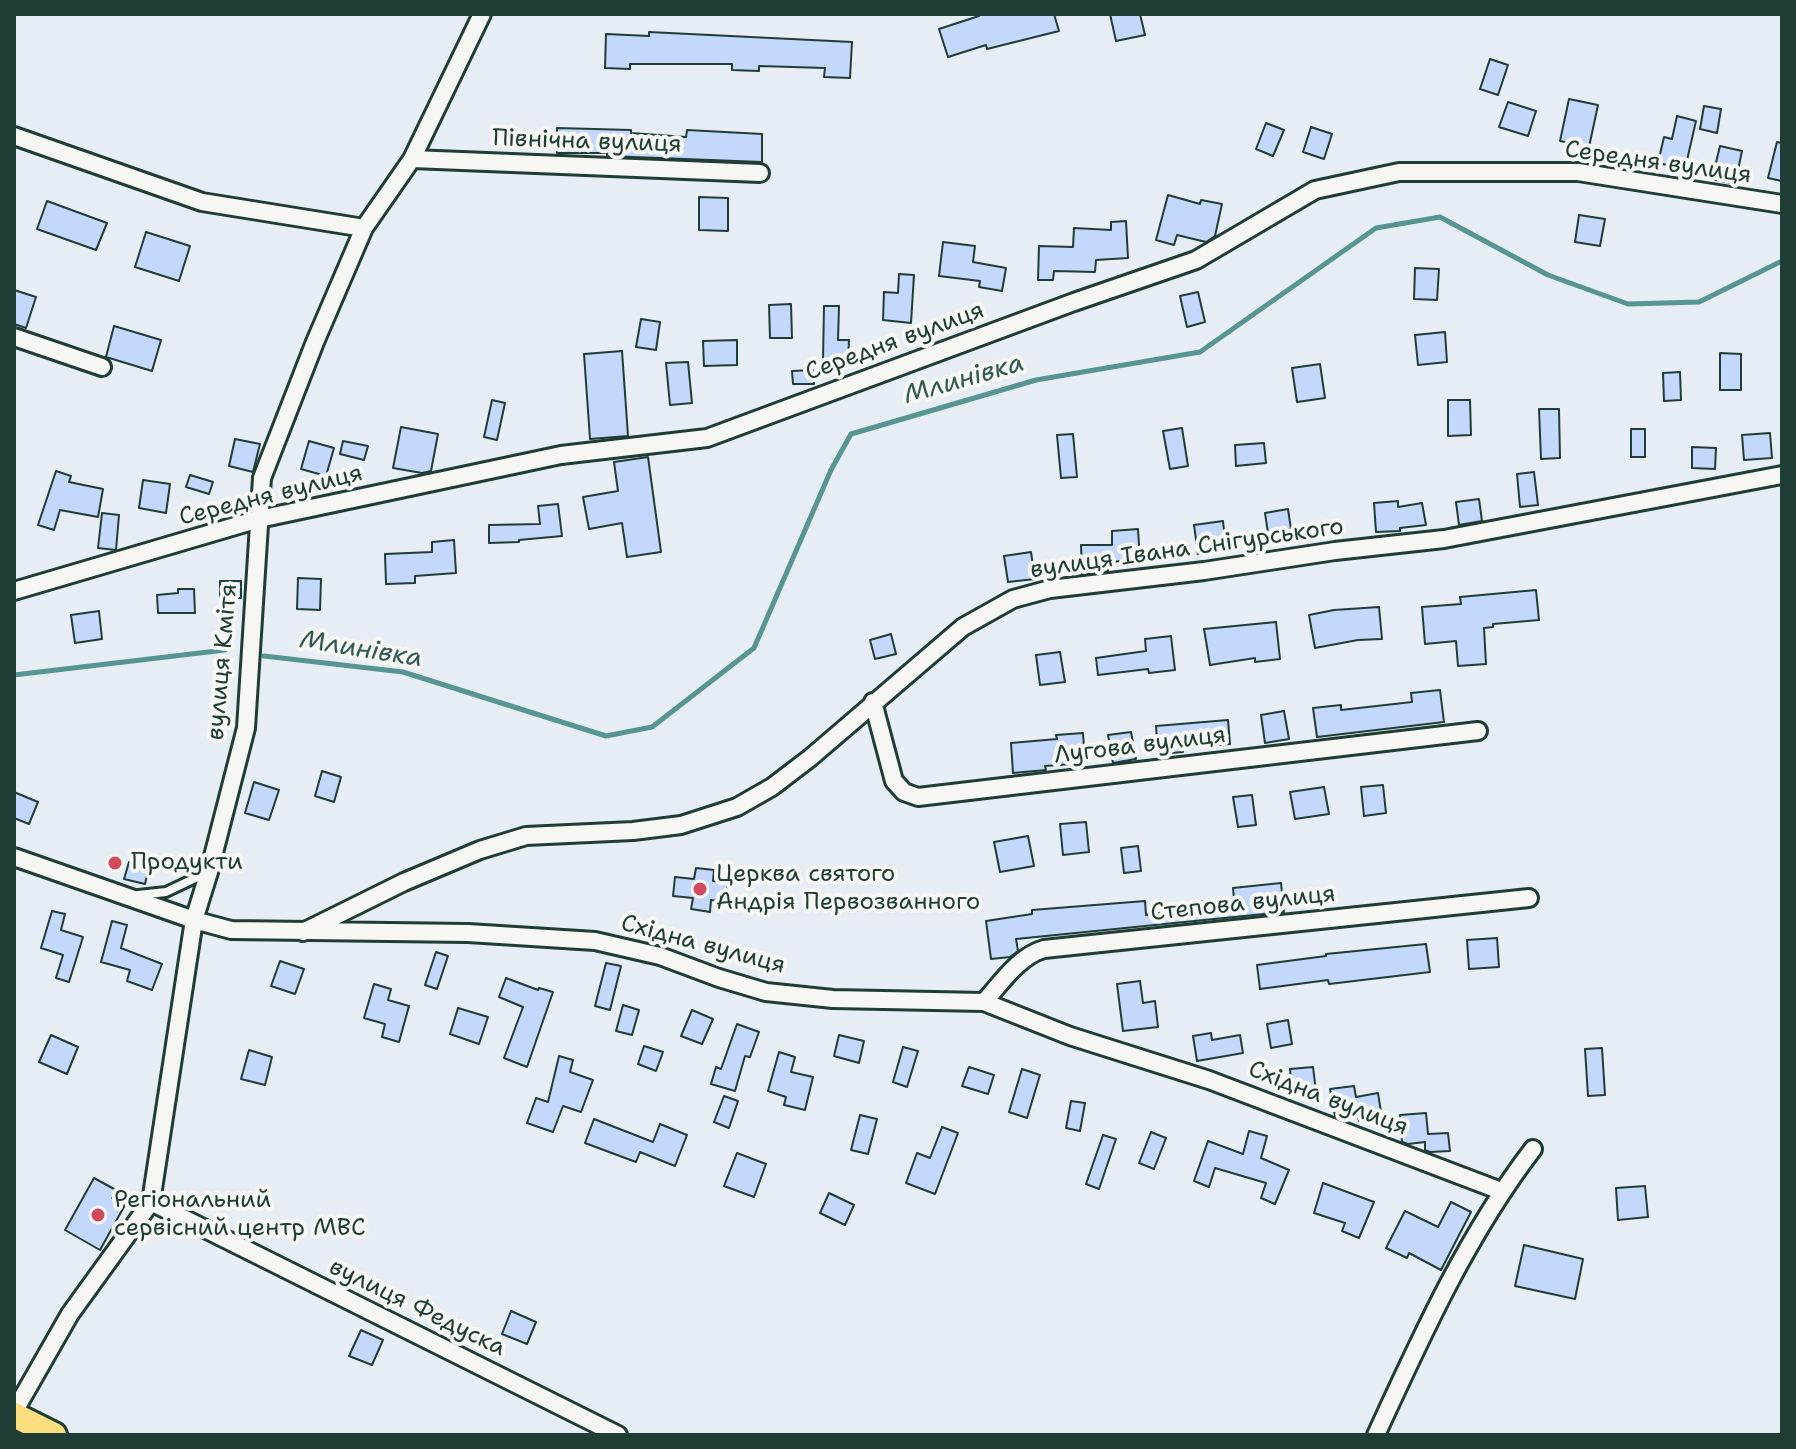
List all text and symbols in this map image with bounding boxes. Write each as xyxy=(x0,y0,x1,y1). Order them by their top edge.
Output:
street label: Північна вулиця xyxy=(492,124,682,160)
street label: Середня вулиця xyxy=(1563,136,1753,190)
street label: Середня вулиця xyxy=(802,296,988,388)
water label: Млинівка xyxy=(900,348,1028,412)
street label: Середня вулиця xyxy=(176,459,366,533)
street label: вулиця Івана Снігурського xyxy=(1028,513,1346,585)
street label: вулиця Кмітя xyxy=(202,583,244,741)
water label: Млинівка xyxy=(298,625,424,675)
street label: Лугова вулиця xyxy=(1053,721,1227,771)
place label: Продукти xyxy=(131,849,243,877)
marker: Продукти xyxy=(106,854,124,872)
place label: Церква святого Андрія Первозванного xyxy=(716,861,980,917)
marker: Церква святого Андрія Первозванного xyxy=(691,880,709,898)
street label: Степова вулиця xyxy=(1149,880,1337,928)
street label: Східна вулиця xyxy=(618,909,788,981)
street label: Східна вулиця xyxy=(1244,1055,1412,1143)
place label: Регіональний сервісний центр МВС xyxy=(114,1187,366,1243)
marker: Регіональний сервісний центр МВС xyxy=(89,1206,107,1224)
street label: вулиця Федуска xyxy=(324,1253,510,1363)

